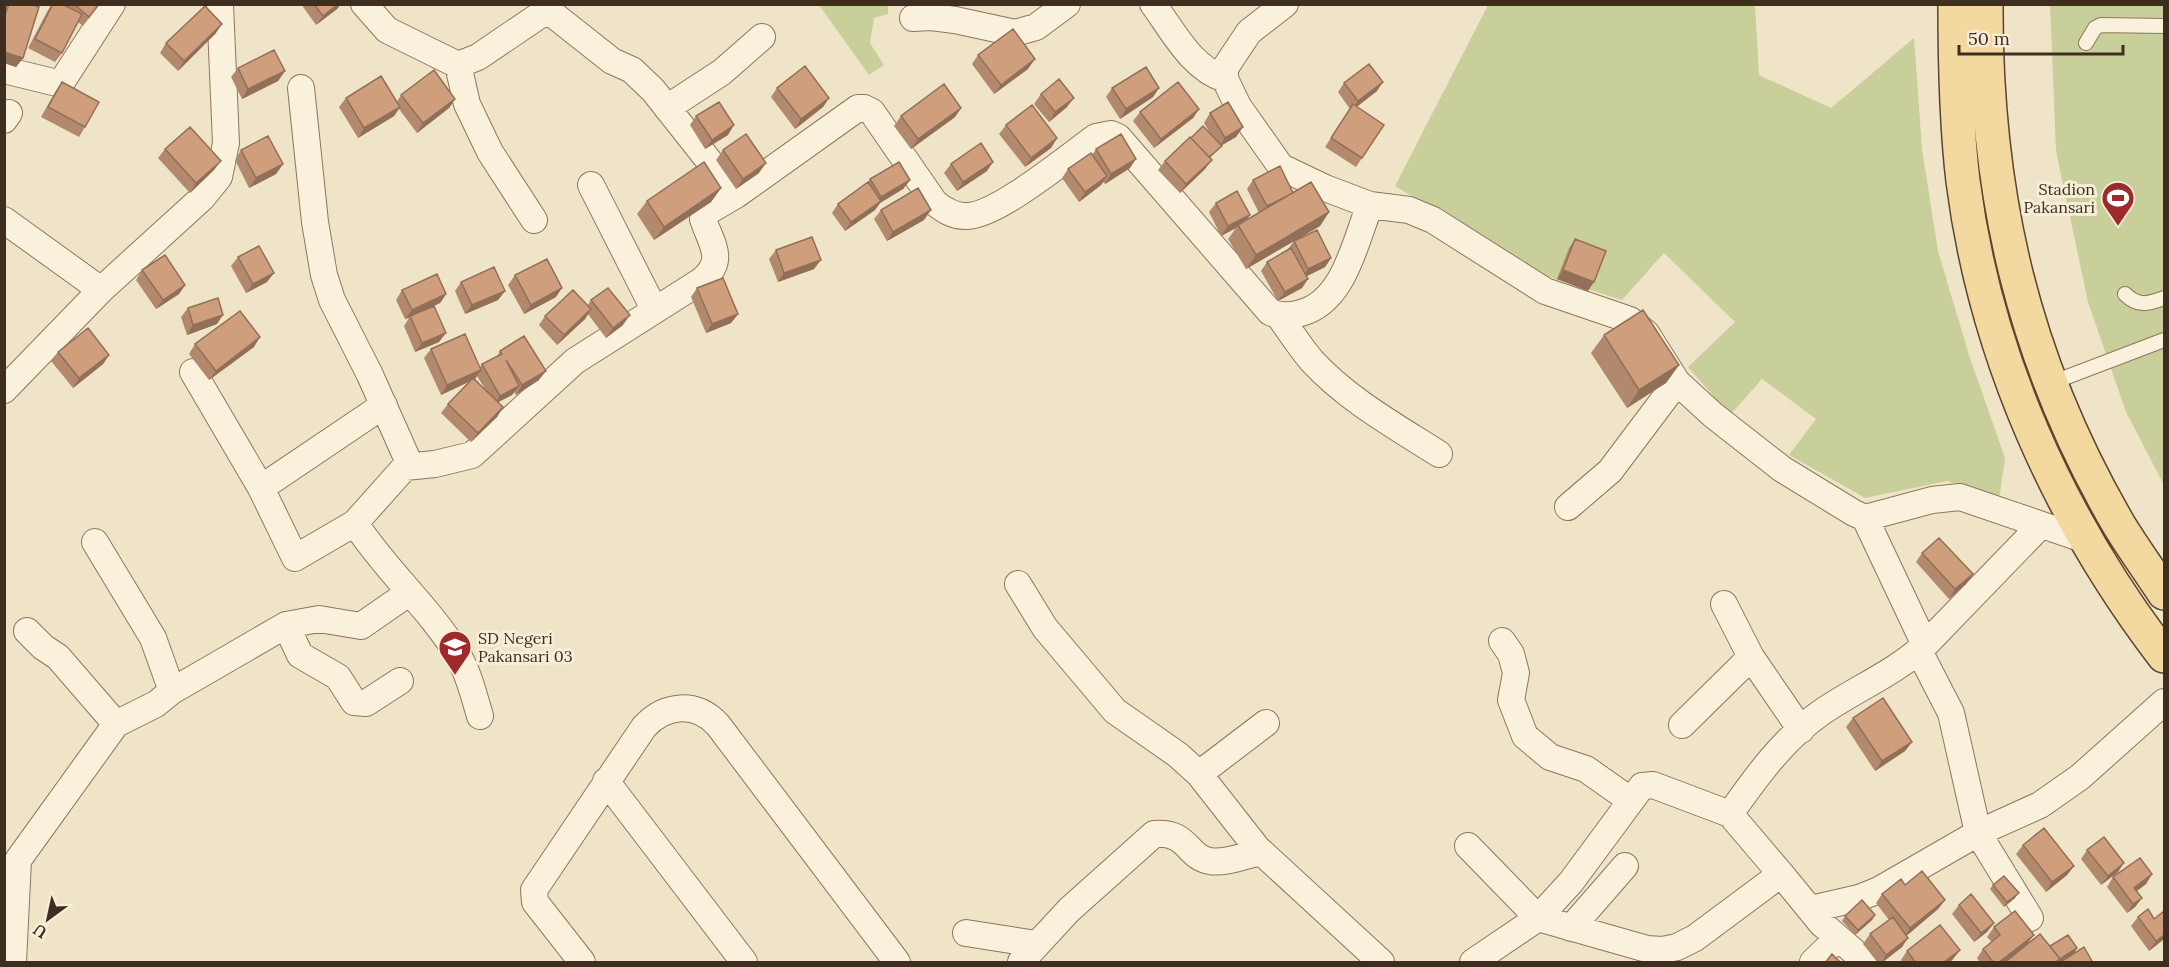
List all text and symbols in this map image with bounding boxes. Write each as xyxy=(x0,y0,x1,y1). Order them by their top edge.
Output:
scale bar xyxy=(1959,18,2122,56)
text: 50 m xyxy=(1968,27,2010,50)
place label: Stadion Pakansari xyxy=(2024,179,2095,217)
sports icon: Stadion Pakansari xyxy=(2100,180,2136,227)
place label: SD Negeri Pakansari 03 xyxy=(478,628,573,666)
school or university icon: SD Negeri Pakansari 03 xyxy=(437,629,473,676)
north arrow xyxy=(18,889,78,949)
text: U xyxy=(29,920,50,943)

